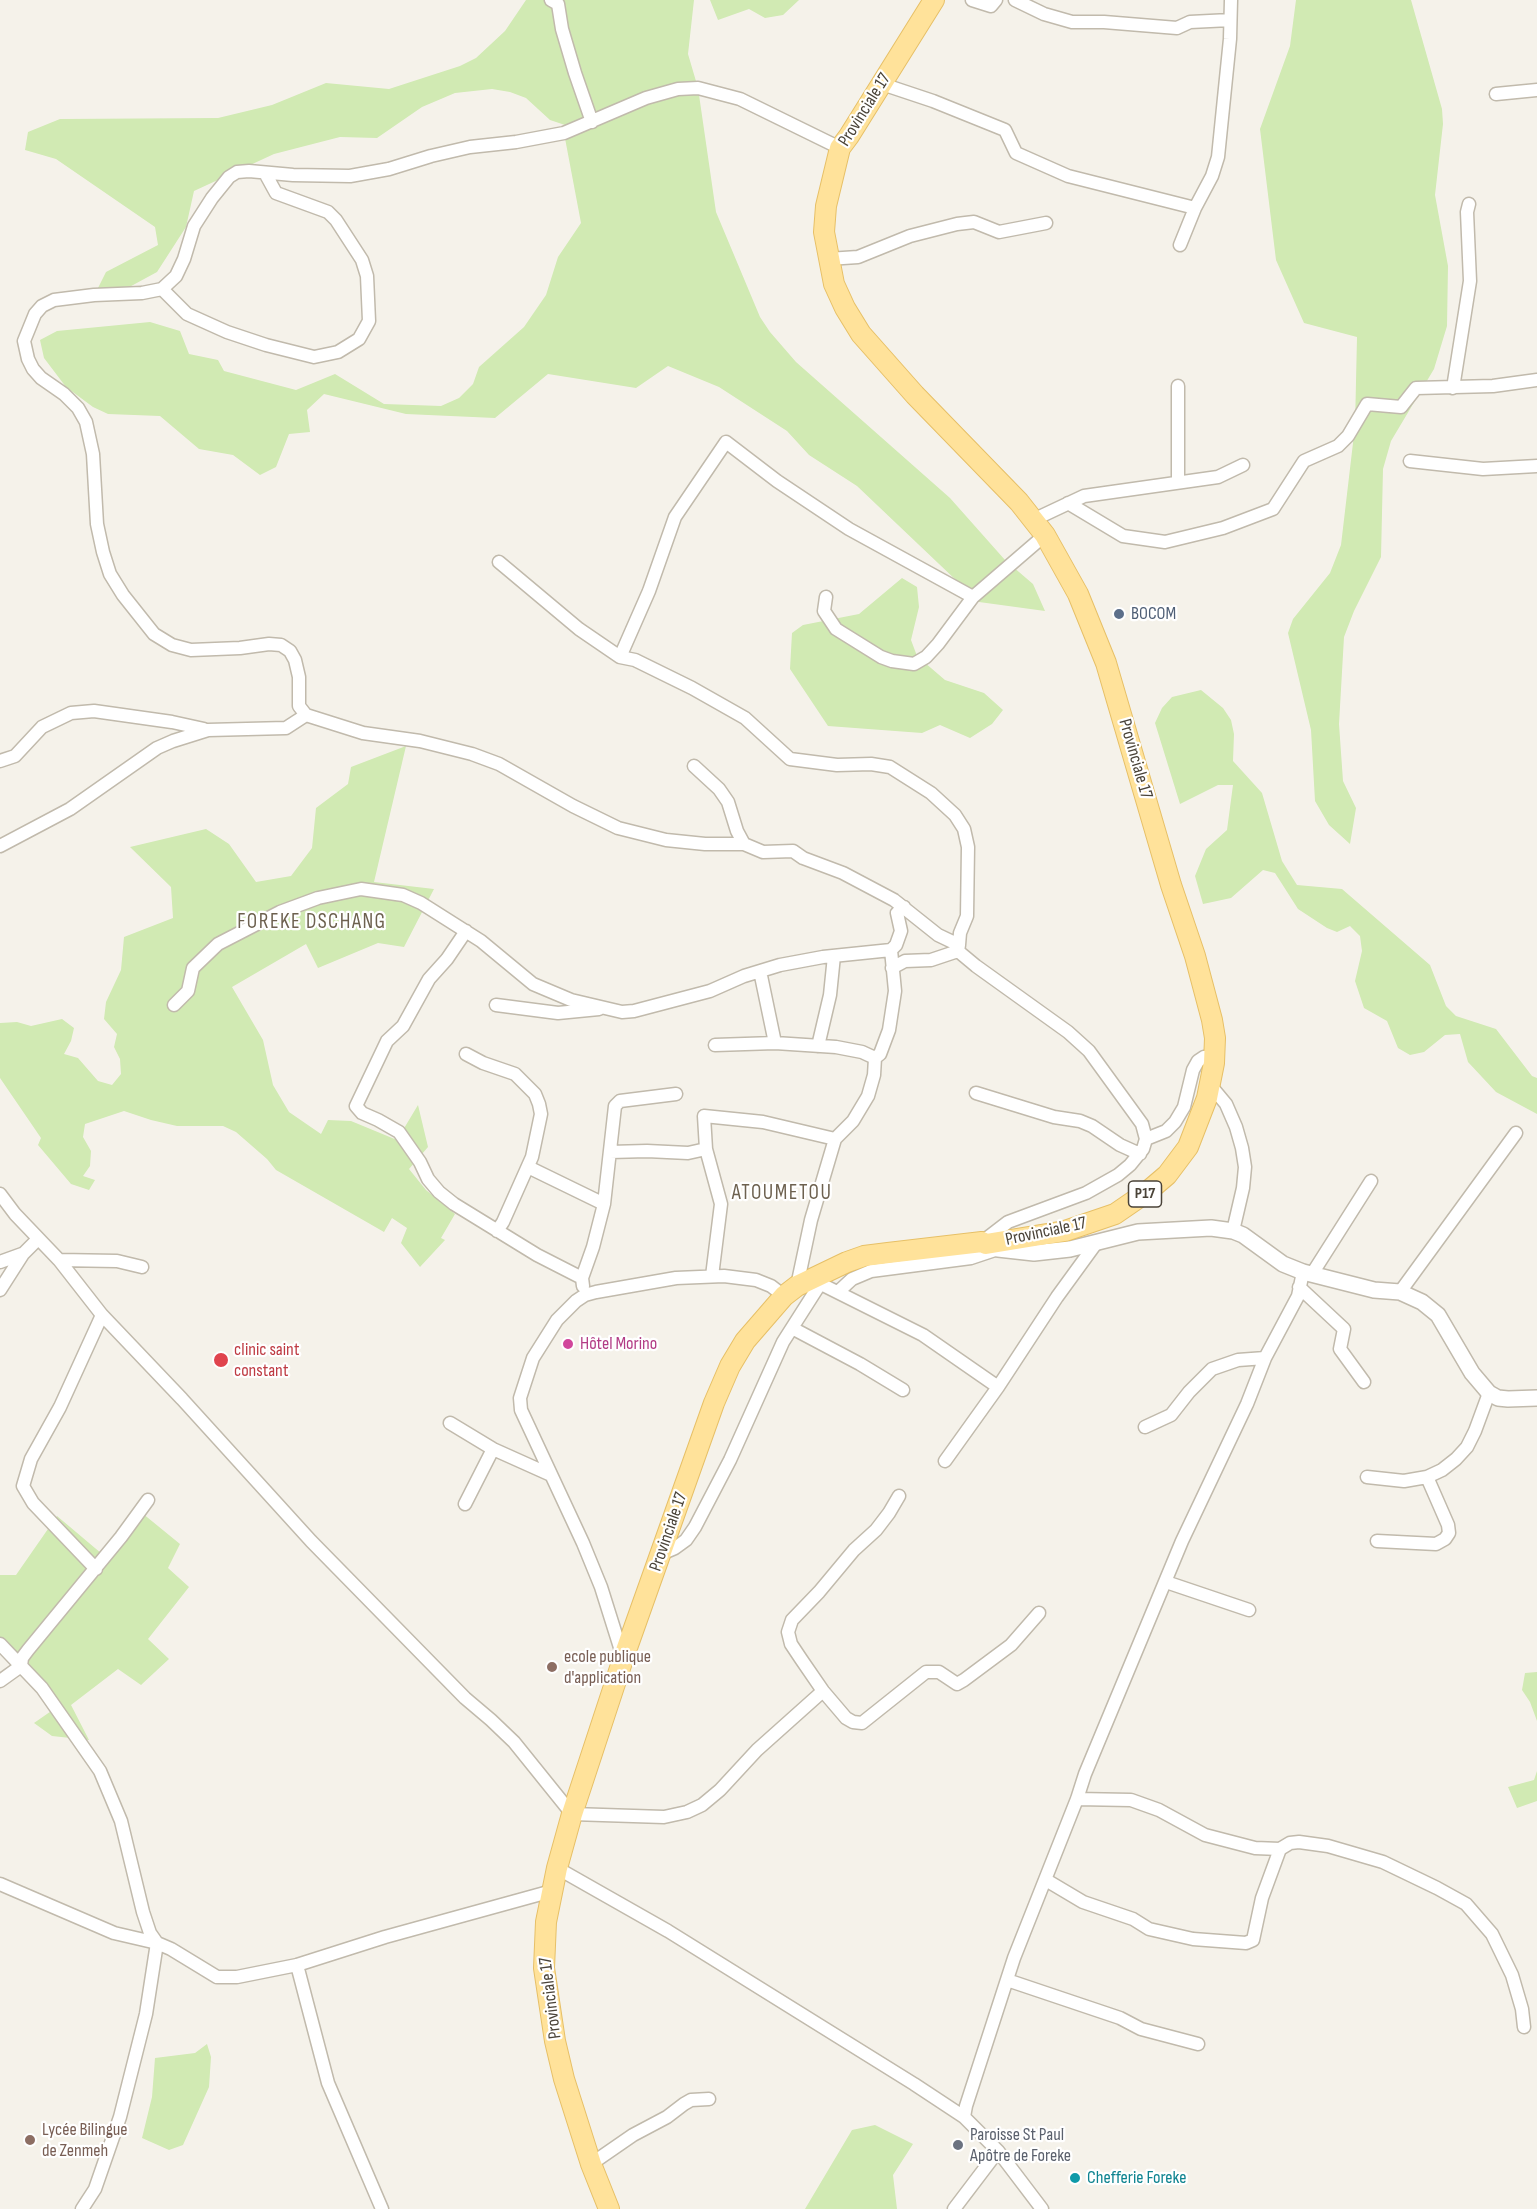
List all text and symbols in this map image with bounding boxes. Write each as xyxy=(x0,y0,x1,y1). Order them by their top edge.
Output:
street label: Provinciale 17 xyxy=(834,69,896,151)
place label: BOCOM xyxy=(1131,603,1176,625)
marker: BOCOM xyxy=(1112,607,1126,621)
street label: Provinciale 17 xyxy=(1113,717,1157,801)
district label: FOREKE DSCHANG xyxy=(237,910,387,936)
district label: ATOUMETOU xyxy=(732,1181,832,1207)
road number: P17 xyxy=(1128,1181,1162,1207)
street label: Provinciale 17 xyxy=(1004,1213,1088,1251)
place label: Hôtel Morino xyxy=(580,1333,657,1355)
marker: Hôtel Morino xyxy=(561,1337,575,1351)
place label: clinic saint constant xyxy=(234,1339,299,1382)
marker: clinic saint constant xyxy=(212,1351,230,1369)
street label: Provinciale 17 xyxy=(645,1490,693,1574)
place label: ecole publique d'application xyxy=(564,1646,651,1688)
marker: ecole publique d'application xyxy=(545,1660,559,1674)
street label: Provinciale 17 xyxy=(535,1956,567,2040)
place label: Lycée Bilingue de Zenmeh xyxy=(42,2119,128,2162)
place label: Paroisse St Paul Apôtre de Foreke xyxy=(970,2124,1071,2166)
marker: Lycée Bilingue de Zenmeh xyxy=(23,2133,37,2147)
marker: Paroisse St Paul Apôtre de Foreke xyxy=(951,2138,965,2152)
place label: Chefferie Foreke xyxy=(1087,2167,1186,2189)
marker: Chefferie Foreke xyxy=(1068,2171,1082,2185)

